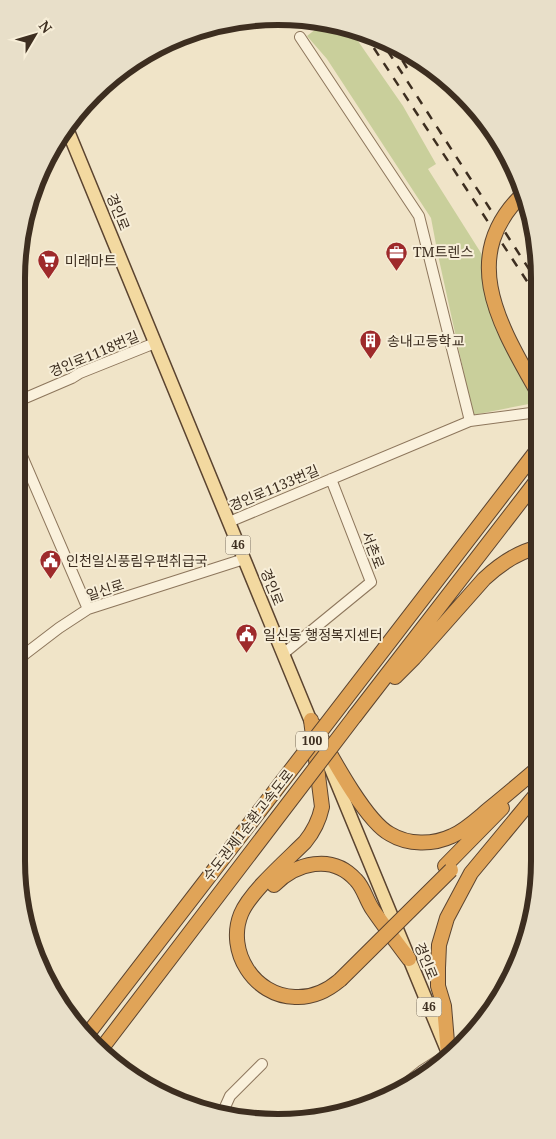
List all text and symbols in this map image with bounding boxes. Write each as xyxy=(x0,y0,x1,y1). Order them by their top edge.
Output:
north arrow xyxy=(10,10,60,60)
text: N xyxy=(35,16,57,37)
street label: 경인로 xyxy=(102,190,135,233)
office icon: TM트렌스 xyxy=(385,240,409,271)
place label: TM트렌스 xyxy=(413,242,473,261)
supermarket icon: 미래마트 xyxy=(37,249,61,280)
place label: 미래마트 xyxy=(65,251,117,270)
street label: 경인로1118번길 xyxy=(46,326,142,381)
building icon: 송내고등학교 xyxy=(359,329,383,360)
place label: 송내고등학교 xyxy=(387,331,464,350)
street label: 경인로1133번길 xyxy=(226,460,322,515)
street label: 서촌로 xyxy=(358,528,389,571)
road number: 46 xyxy=(226,536,250,554)
public building icon: 인천일신풍림우편취급국 xyxy=(38,549,62,580)
place label: 인천일신풍림우편취급국 xyxy=(66,551,208,570)
street label: 경인로 xyxy=(256,565,289,608)
street label: 일신로 xyxy=(84,574,126,605)
public building icon: 일신동 행정복지센터 xyxy=(235,623,259,654)
place label: 일신동 행정복지센터 xyxy=(263,625,383,644)
road number: 100 xyxy=(296,731,328,750)
street label: 수도권제1순환고속도로 xyxy=(198,765,297,884)
street label: 경인로 xyxy=(410,939,443,982)
road number: 46 xyxy=(416,998,442,1016)

